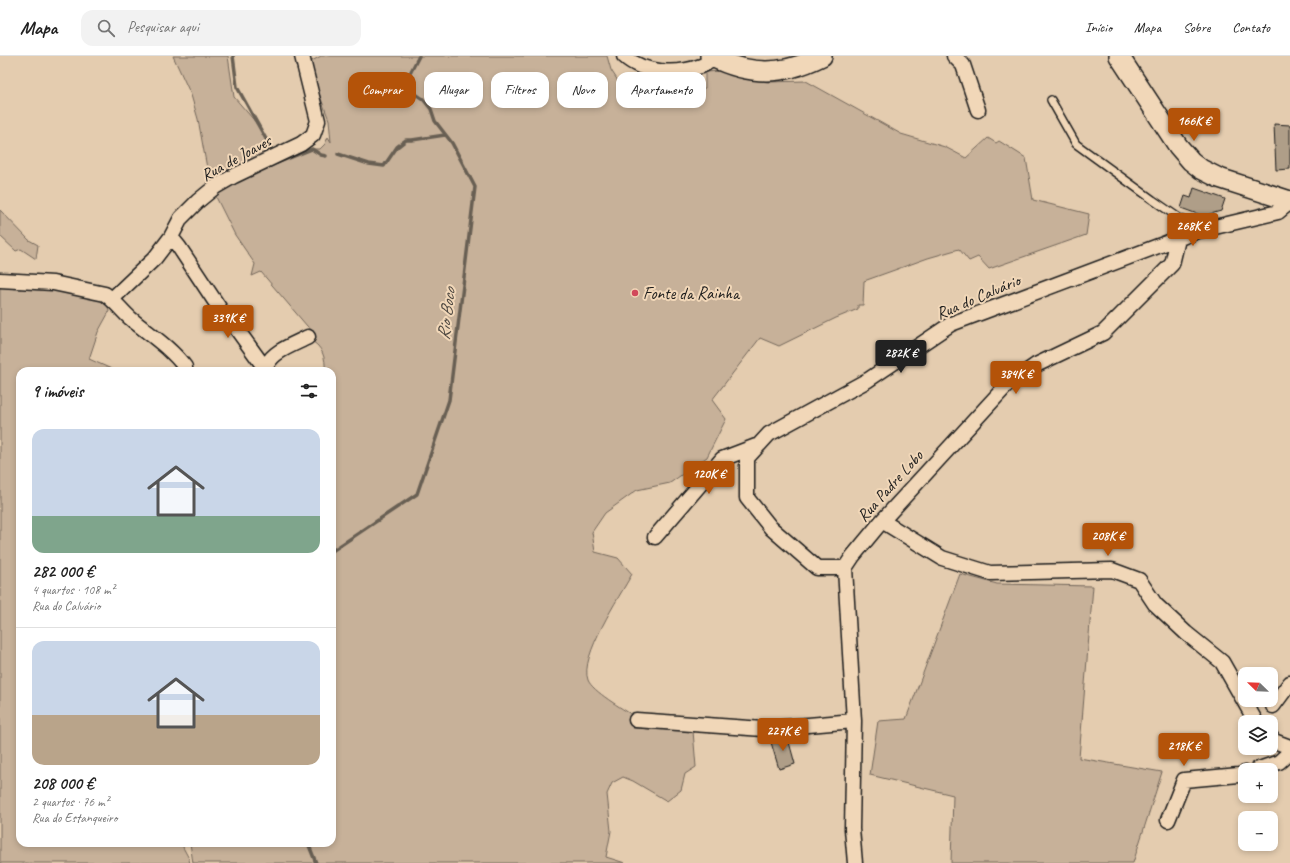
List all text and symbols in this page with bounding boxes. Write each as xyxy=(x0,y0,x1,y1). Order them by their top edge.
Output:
search box xyxy=(81,10,361,46)
text: Mapa xyxy=(20,16,57,40)
icon: search xyxy=(95,17,117,39)
text: Pesquisar aqui xyxy=(127,18,199,37)
text: Início xyxy=(1085,19,1112,36)
text: Mapa xyxy=(1134,19,1161,36)
text: Sobre xyxy=(1183,19,1210,36)
text: Contato xyxy=(1232,19,1270,36)
chip: Comprar xyxy=(348,72,416,108)
chip: Alugar xyxy=(424,72,483,108)
chip: Filtros xyxy=(491,72,549,108)
chip: Novo xyxy=(557,72,608,108)
chip: Apartamento xyxy=(616,72,706,108)
pin: 166K € xyxy=(1161,108,1227,142)
text: 166K € xyxy=(1177,113,1211,129)
street label: Rua de Joaves xyxy=(197,129,277,186)
pin: 268K € xyxy=(1160,213,1226,247)
text: 268K € xyxy=(1176,218,1210,234)
street label: Rua do Calvário xyxy=(933,269,1025,324)
place label: Fonte da Rainha xyxy=(643,283,741,304)
water label: Rio Boco xyxy=(432,284,460,341)
marker: Fonte da Rainha xyxy=(630,288,640,298)
pin: 339K € xyxy=(195,305,261,339)
text: 339K € xyxy=(212,310,245,326)
pin: 282K € xyxy=(868,340,934,374)
text: 282K € xyxy=(884,345,918,361)
pin: 384K € xyxy=(983,361,1049,395)
text: 384K € xyxy=(999,366,1033,382)
icon: filters xyxy=(298,380,320,402)
text: 9 imóveis xyxy=(32,381,83,402)
street label: Rua Padre Lobo xyxy=(852,445,928,526)
icon: home xyxy=(140,455,212,527)
pin: 120K € xyxy=(676,461,742,495)
text: 120K € xyxy=(692,466,726,482)
pin: 208K € xyxy=(1075,523,1141,557)
text: 208K € xyxy=(1091,528,1125,544)
text: 282 000 € xyxy=(32,561,94,582)
text: 4 quartos · 108 m² xyxy=(32,582,115,598)
text: Rua do Calvário xyxy=(32,598,100,614)
icon: home xyxy=(140,667,212,739)
north arrow xyxy=(1238,667,1278,707)
map controls xyxy=(1238,667,1278,851)
button: layers xyxy=(1238,715,1278,755)
pin: 227K € xyxy=(750,718,816,752)
text: 227K € xyxy=(766,723,800,739)
pin: 218K € xyxy=(1151,733,1217,767)
text: 218K € xyxy=(1167,738,1201,754)
button: + xyxy=(1238,763,1278,803)
text: 208 000 € xyxy=(32,773,94,794)
text: 2 quartos · 76 m² xyxy=(32,794,109,810)
text: Rua do Estanqueiro xyxy=(32,810,117,826)
button: − xyxy=(1238,811,1278,851)

